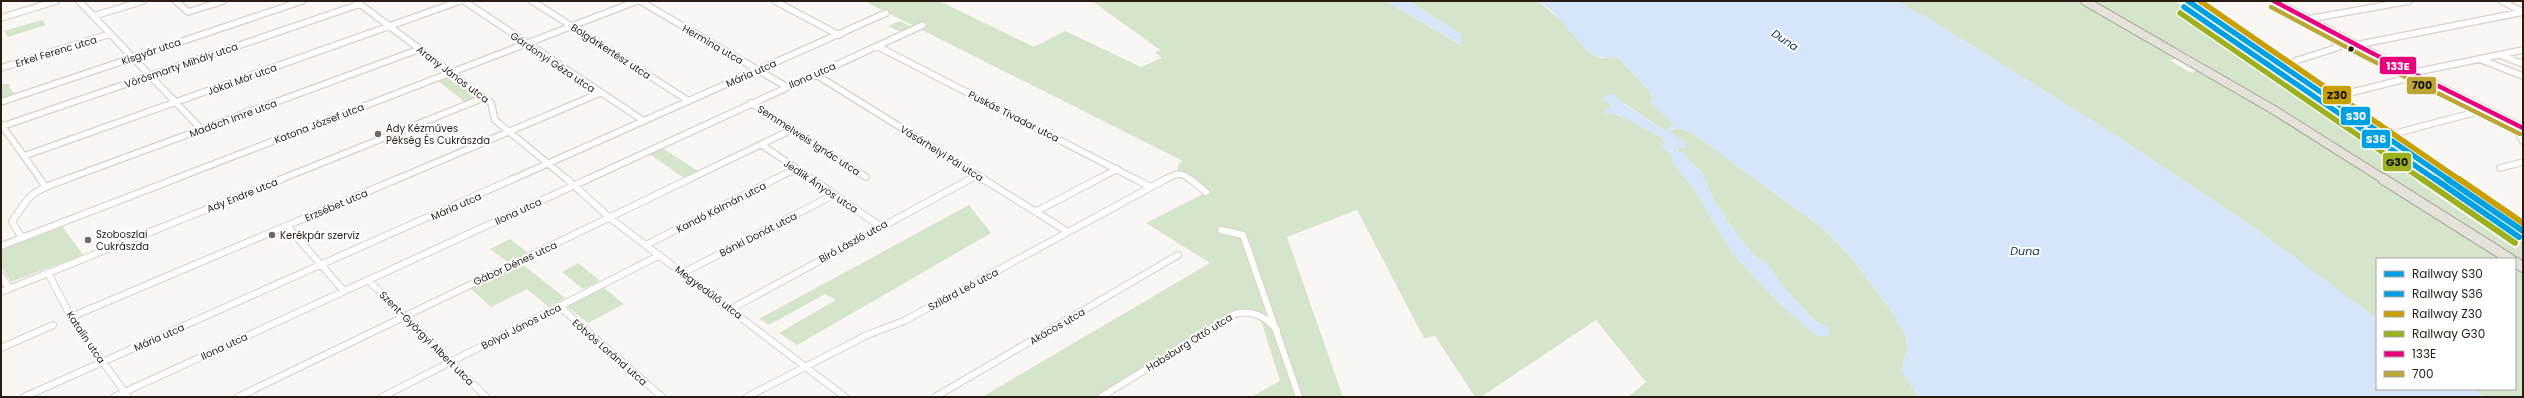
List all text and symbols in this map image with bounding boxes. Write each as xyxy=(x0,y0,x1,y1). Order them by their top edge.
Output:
street label: Bolgárkertész utca xyxy=(568,20,654,83)
street label: Hermina utca xyxy=(679,21,746,68)
water label: Duna xyxy=(1768,25,1802,55)
street label: Gárdonyi Géza utca xyxy=(507,28,598,96)
street label: Erkel Ferenc utca xyxy=(14,32,99,71)
street label: Kisgyár utca xyxy=(119,34,183,69)
street label: Vörösmarty Mihály utca xyxy=(122,39,240,92)
street label: Arany János utca xyxy=(413,42,492,107)
unlabelled marker xyxy=(2346,44,2356,54)
street label: Mária utca xyxy=(724,56,779,91)
line badge: 133E xyxy=(2379,56,2417,75)
street label: Ilona utca xyxy=(786,58,838,92)
text: 133E xyxy=(2386,58,2410,74)
street label: Jókai Mór utca xyxy=(205,60,279,99)
line badge: 700 xyxy=(2406,76,2437,95)
text: 700 xyxy=(2412,77,2432,93)
line badge: Z30 xyxy=(2322,85,2352,105)
street label: Puskás Tivadar utca xyxy=(966,87,1062,146)
text: Z30 xyxy=(2327,87,2347,103)
street label: Madách Imre utca xyxy=(187,96,279,141)
street label: Katona József utca xyxy=(272,99,366,148)
street label: Semmelweis Ignác utca xyxy=(754,101,863,179)
line badge: S30 xyxy=(2340,106,2371,126)
text: S30 xyxy=(2346,108,2366,124)
place label: Ady Kézműves Pékség És Cukrászda xyxy=(386,121,490,148)
street label: Vásárhelyi Pál utca xyxy=(897,122,986,185)
marker: Ady Kézműves Pékség És Cukrászda xyxy=(373,129,383,139)
line badge: S36 xyxy=(2361,129,2391,149)
text: S36 xyxy=(2366,131,2386,147)
line badge: G30 xyxy=(2382,152,2412,172)
text: G30 xyxy=(2386,154,2408,170)
street label: Jedlik Ányos utca xyxy=(780,156,861,217)
street label: Ady Endre utca xyxy=(204,174,280,217)
street label: Kandó Kálmán utca xyxy=(674,178,769,237)
street label: Erzsébet utca xyxy=(302,185,370,225)
street label: Mária utca xyxy=(429,189,484,224)
street label: Ilona utca xyxy=(492,194,544,229)
street label: Bánki Donát utca xyxy=(717,208,800,261)
street label: Bíró László utca xyxy=(816,216,890,267)
place label: Szoboszlai Cukrászda xyxy=(96,227,149,254)
place label: Kerékpár szerviz xyxy=(280,228,360,243)
marker: Kerékpár szerviz xyxy=(267,230,277,240)
marker: Szoboszlai Cukrászda xyxy=(83,235,93,245)
street label: Gábor Dénes utca xyxy=(471,237,559,289)
water label: Duna xyxy=(2010,243,2040,259)
legend xyxy=(2376,258,2516,390)
street label: Megyedűlő utca xyxy=(672,262,746,323)
street label: Szilárd Leó utca xyxy=(925,265,1001,314)
text: Railway S30 xyxy=(2412,265,2483,282)
text: Railway S36 xyxy=(2412,285,2483,302)
street label: Szent-Györgyi Albert utca xyxy=(376,288,477,389)
street label: Bolyai János utca xyxy=(479,300,564,353)
street label: Akácos utca xyxy=(1027,304,1088,348)
text: Railway Z30 xyxy=(2412,305,2482,322)
street label: Katalin utca xyxy=(63,308,109,366)
street label: Habsburg Ottó utca xyxy=(1143,310,1235,375)
street label: Eötvös Loránd utca xyxy=(569,316,650,389)
street label: Mária utca xyxy=(132,320,187,355)
text: Railway G30 xyxy=(2412,325,2485,342)
street label: Ilona utca xyxy=(198,329,250,364)
text: 133E xyxy=(2412,345,2436,362)
text: 700 xyxy=(2412,365,2434,382)

